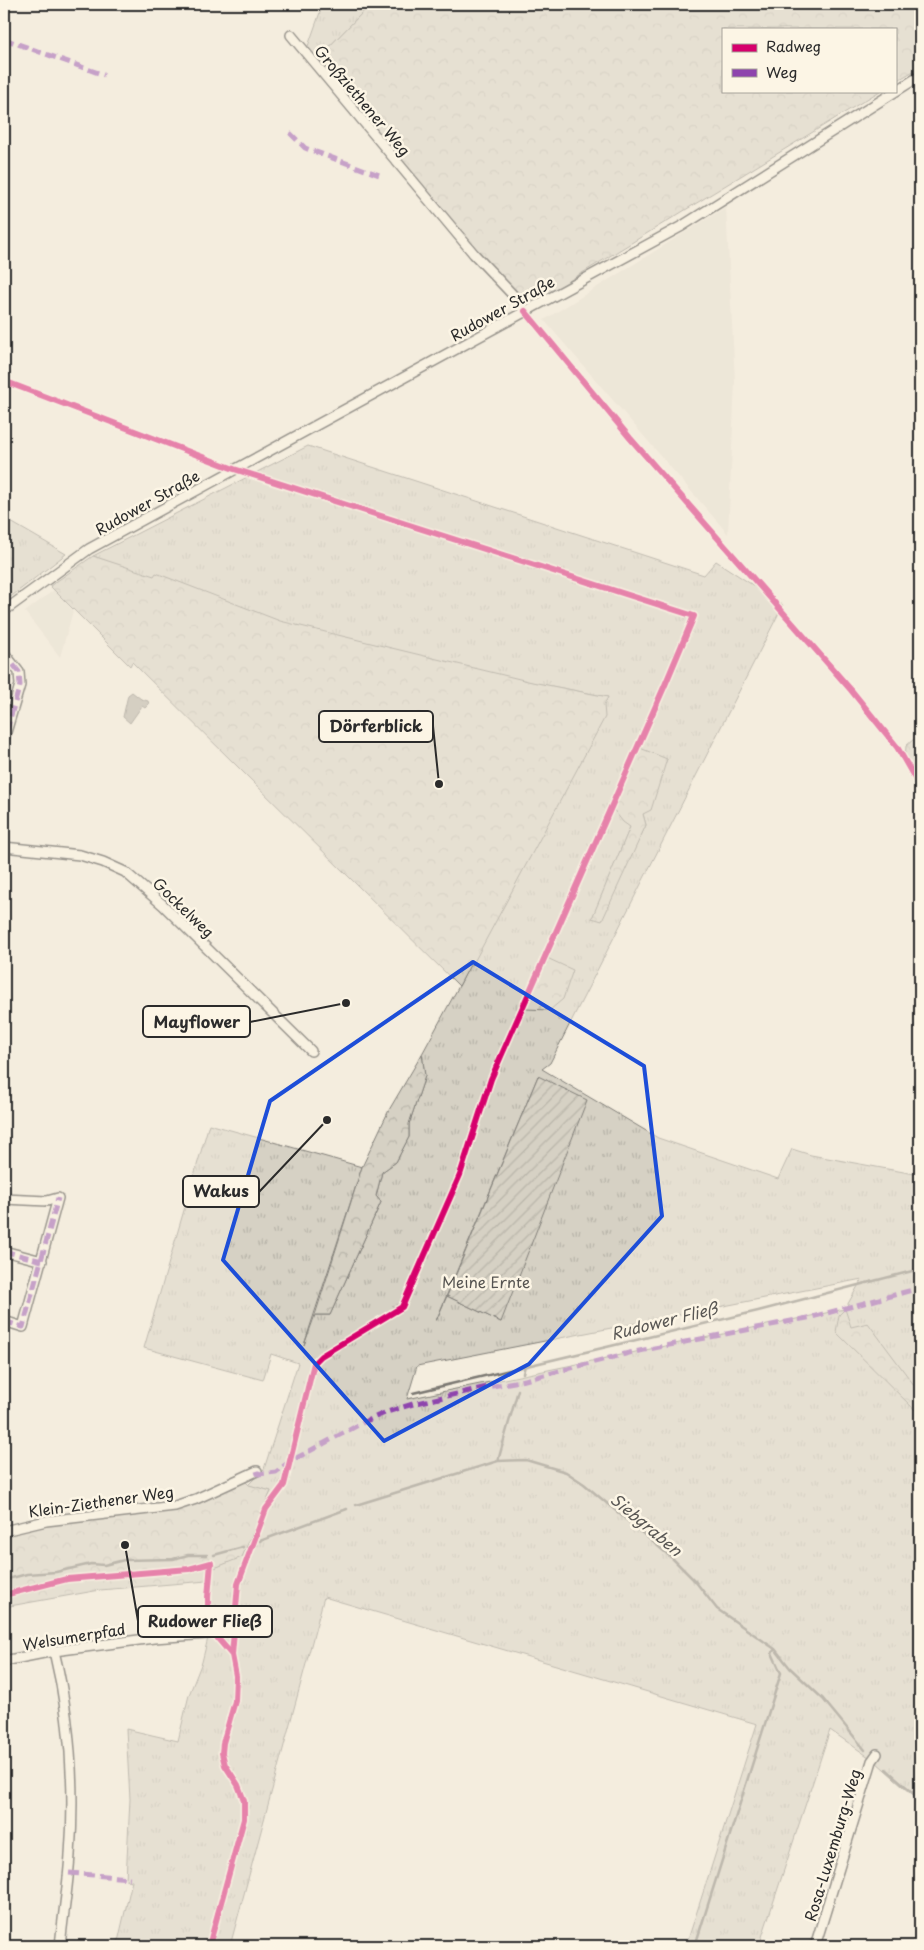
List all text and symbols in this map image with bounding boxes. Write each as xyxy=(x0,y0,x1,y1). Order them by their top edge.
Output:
legend xyxy=(722,28,896,92)
text: Radweg xyxy=(766,34,821,57)
street label: Großziethener Weg xyxy=(310,39,416,161)
text: Weg xyxy=(766,60,797,83)
street label: Rudower Straße xyxy=(446,270,558,346)
street label: Rudower Straße xyxy=(91,464,203,540)
callout: Dörferblick xyxy=(319,711,433,742)
text: Dörferblick xyxy=(329,713,423,737)
street label: Gockelweg xyxy=(148,872,220,942)
callout: Mayflower xyxy=(143,1006,250,1037)
text: Mayflower xyxy=(154,1009,241,1033)
callout: Wakus xyxy=(183,1176,259,1207)
text: Wakus xyxy=(193,1178,249,1202)
park label: Meine Ernte xyxy=(442,1270,530,1293)
water label: Rudower Fließ xyxy=(608,1295,722,1345)
street label: Klein-Ziethener Weg xyxy=(27,1479,175,1523)
water label: Siebgraben xyxy=(606,1487,689,1562)
callout: Rudower Fließ xyxy=(138,1606,272,1637)
text: Rudower Fließ xyxy=(148,1608,262,1632)
street label: Welsumerpfad xyxy=(21,1617,127,1655)
street label: Rosa-Luxemburg-Weg xyxy=(798,1766,866,1924)

